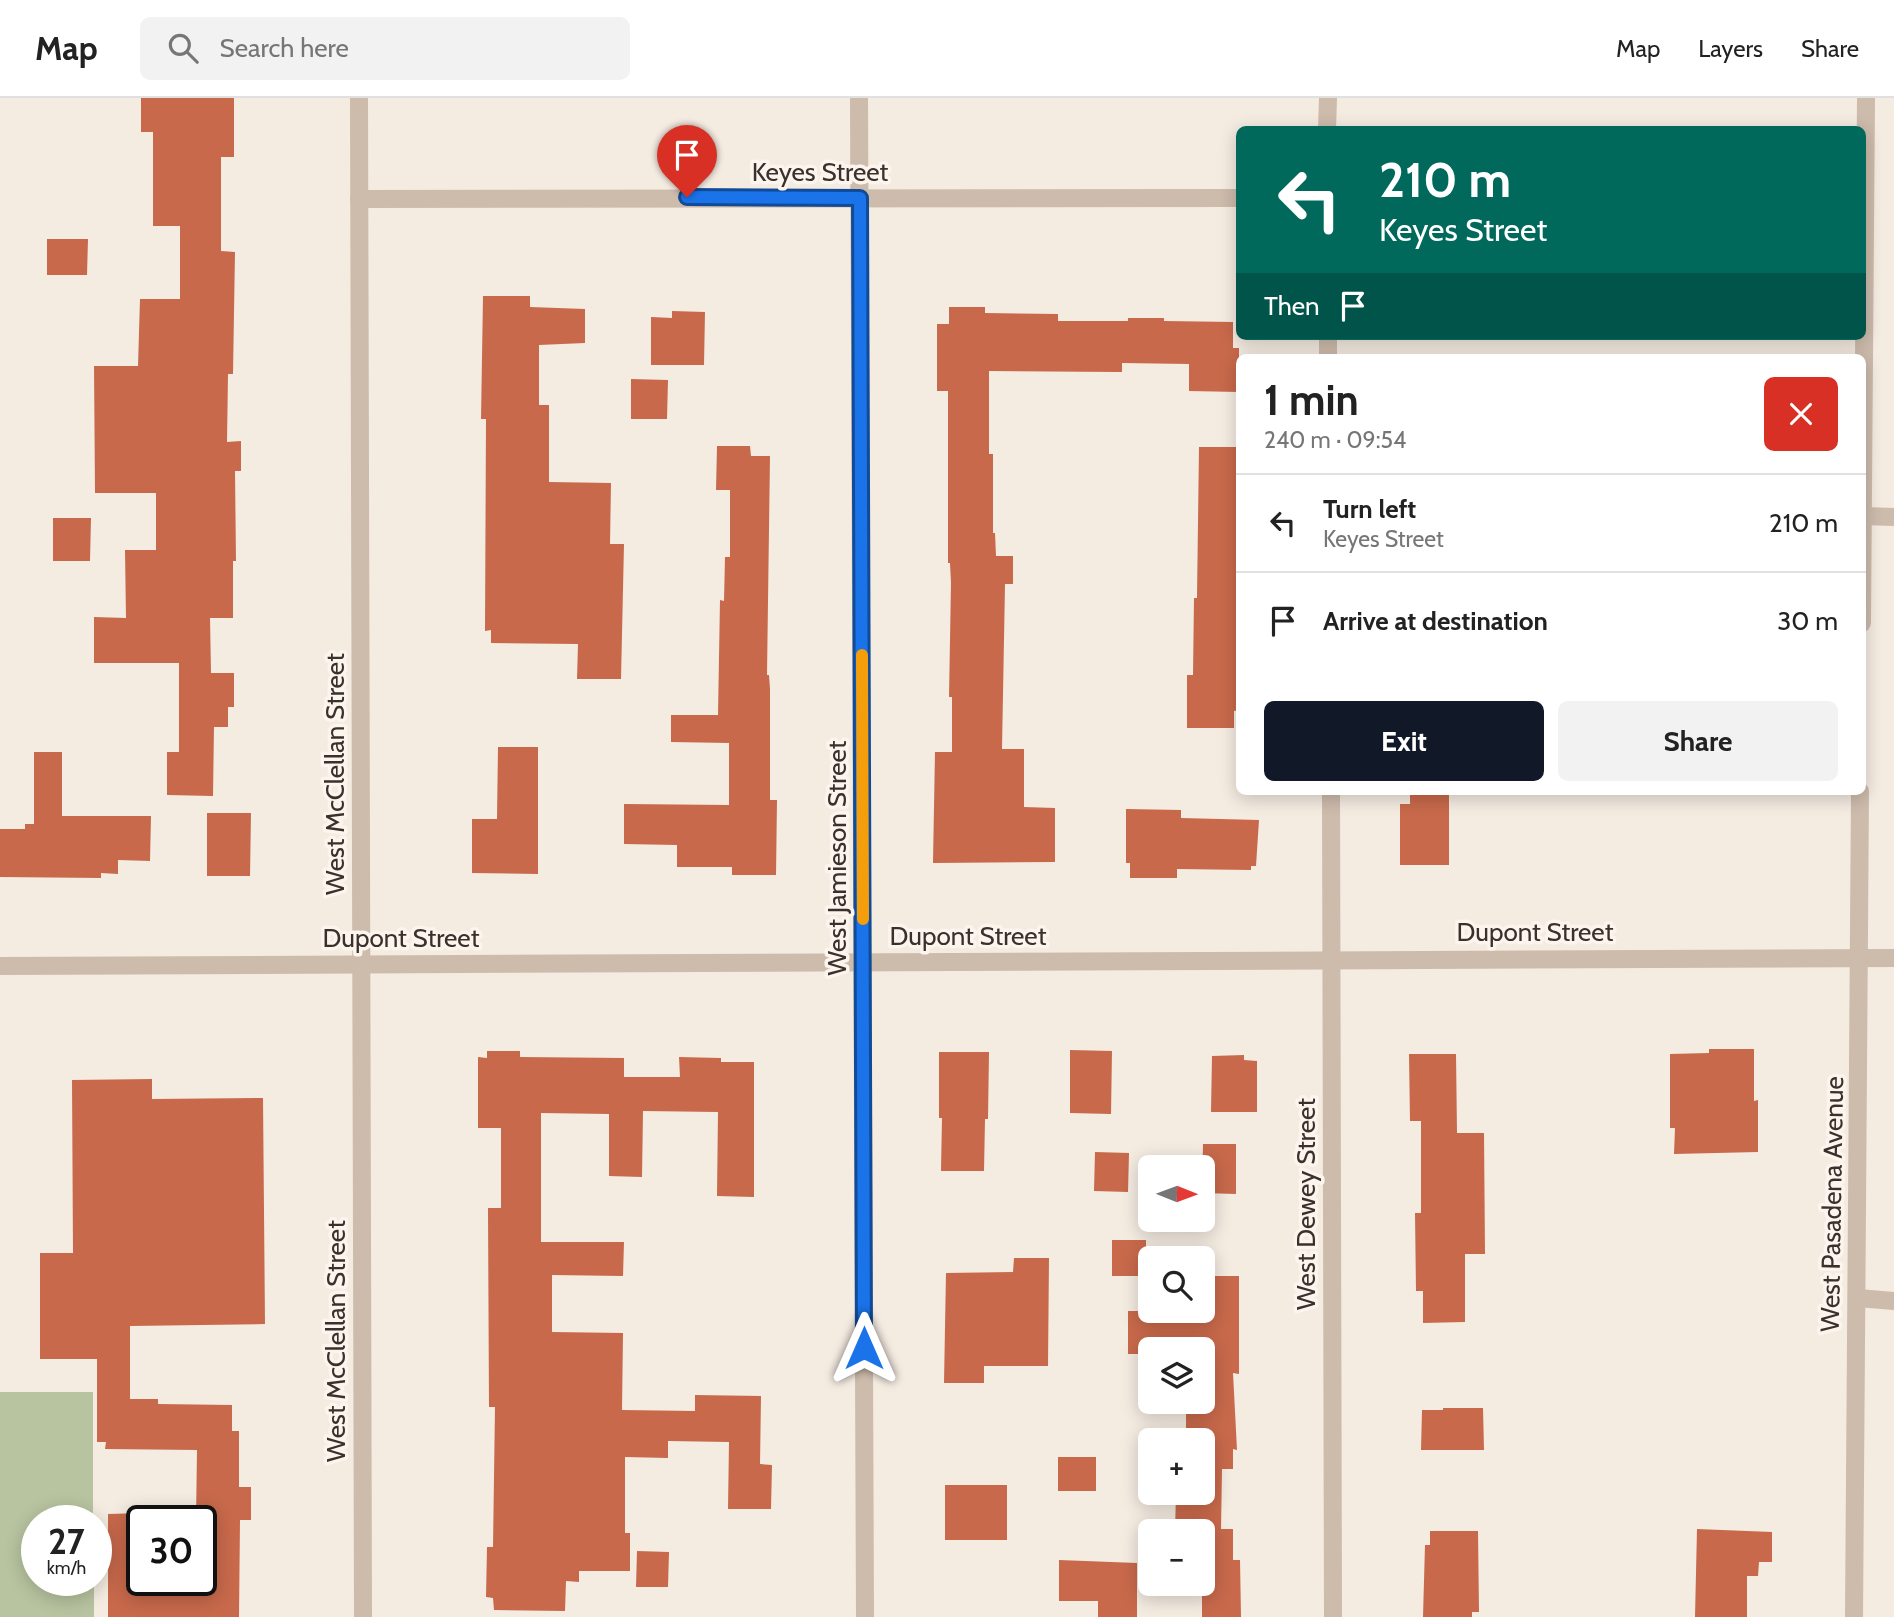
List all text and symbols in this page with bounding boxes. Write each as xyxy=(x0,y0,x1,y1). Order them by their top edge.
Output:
search box xyxy=(140,17,630,80)
text: Map xyxy=(35,28,98,68)
icon: search xyxy=(164,29,202,67)
text: Search here xyxy=(220,32,349,64)
text: Map xyxy=(1616,34,1660,63)
text: Layers xyxy=(1698,34,1763,63)
text: Share xyxy=(1801,34,1859,63)
pin xyxy=(657,125,717,197)
icon: arrive xyxy=(668,136,706,174)
text: 210 m xyxy=(1379,150,1511,209)
icon: left xyxy=(1264,154,1355,245)
street label: Keyes Street xyxy=(752,156,889,188)
text: Keyes Street xyxy=(1379,210,1547,249)
icon: arrive xyxy=(1334,287,1372,325)
text: Then xyxy=(1264,290,1320,322)
text: 1 min xyxy=(1264,374,1359,426)
button: close xyxy=(1764,377,1838,451)
text: 240 m · 09:54 xyxy=(1264,426,1406,454)
text: Turn left xyxy=(1323,493,1416,525)
icon: left xyxy=(1264,504,1302,542)
text: 210 m xyxy=(1769,507,1838,539)
text: Keyes Street xyxy=(1323,525,1444,553)
icon: arrive xyxy=(1264,602,1302,640)
text: Arrive at destination xyxy=(1323,605,1548,637)
text: 30 m xyxy=(1777,605,1838,637)
street label: West McClellan Street xyxy=(319,653,351,895)
button: Exit xyxy=(1264,701,1544,781)
button: Share xyxy=(1558,701,1838,781)
street label: West Jamieson Street xyxy=(821,740,853,976)
street label: Dupont Street xyxy=(1457,916,1614,948)
street label: Dupont Street xyxy=(890,920,1047,952)
street label: Dupont Street xyxy=(323,922,480,954)
street label: West Pasadena Avenue xyxy=(1814,1076,1850,1332)
street label: West Dewey Street xyxy=(1290,1098,1322,1310)
north arrow xyxy=(1138,1155,1214,1232)
map controls xyxy=(1138,1155,1215,1596)
street label: West McClellan Street xyxy=(320,1220,352,1462)
button: search xyxy=(1138,1246,1215,1323)
position arrow xyxy=(827,1311,901,1385)
button: layers xyxy=(1138,1337,1215,1414)
button: + xyxy=(1138,1428,1215,1505)
speed limit sign: 30 xyxy=(126,1505,217,1596)
button: − xyxy=(1138,1519,1215,1596)
text: 27 xyxy=(48,1520,85,1563)
text: km/h xyxy=(47,1557,86,1579)

